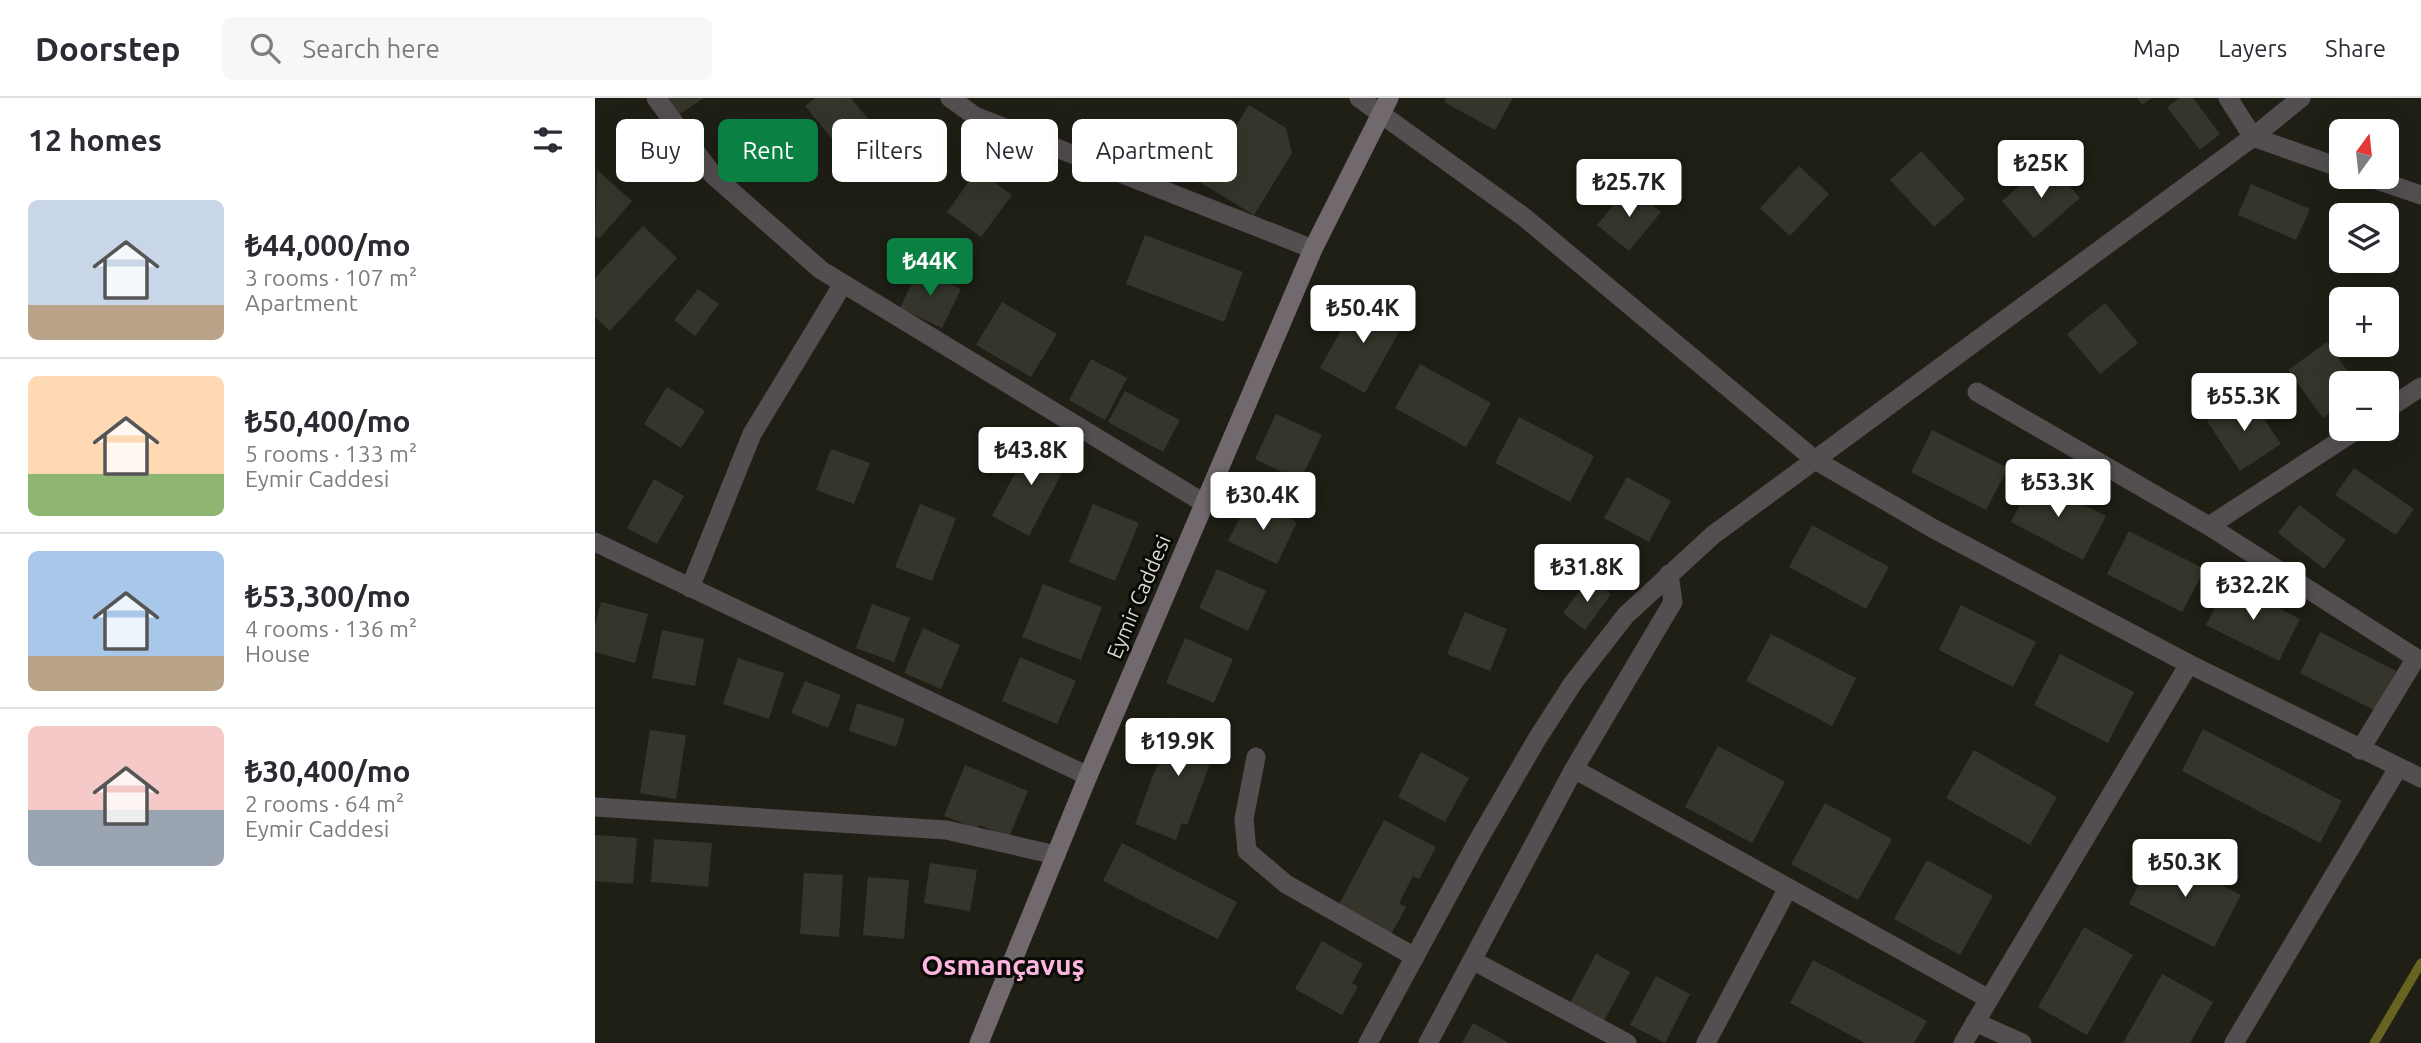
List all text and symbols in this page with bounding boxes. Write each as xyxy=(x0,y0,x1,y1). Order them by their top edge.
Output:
search box xyxy=(222,17,712,80)
icon: search xyxy=(246,29,284,67)
text: Doorstep xyxy=(35,30,180,67)
text: Search here xyxy=(302,34,440,63)
text: Map xyxy=(2133,35,2180,62)
text: Layers xyxy=(2218,35,2287,62)
text: Share xyxy=(2325,35,2386,62)
chip: Buy xyxy=(616,119,704,182)
chip: Rent xyxy=(718,119,818,182)
chip: Filters xyxy=(832,119,947,182)
chip: New xyxy=(961,119,1058,182)
chip: Apartment xyxy=(1072,119,1237,182)
north arrow xyxy=(2329,119,2399,189)
map controls xyxy=(2329,119,2399,441)
icon: filters xyxy=(529,121,567,159)
text: 12 homes xyxy=(28,123,162,157)
pin: ₺25K xyxy=(2000,140,2082,200)
text: ₺25K xyxy=(2014,150,2068,175)
pin: ₺25.7K xyxy=(1572,159,1686,219)
text: ₺25.7K xyxy=(1592,169,1666,194)
button: layers xyxy=(2329,203,2399,273)
icon: home xyxy=(84,228,168,312)
text: ₺44,000/mo xyxy=(245,228,411,262)
pin: ₺44K xyxy=(889,238,971,298)
text: ₺44K xyxy=(903,248,957,273)
text: 3 rooms · 107 m² xyxy=(245,265,417,290)
pin: ₺50.4K xyxy=(1306,286,1420,345)
button: + xyxy=(2329,287,2399,357)
text: Apartment xyxy=(245,290,358,315)
text: ₺50.4K xyxy=(1326,295,1400,320)
button: − xyxy=(2329,371,2399,441)
pin: ₺55.3K xyxy=(2187,374,2301,433)
text: ₺55.3K xyxy=(2207,383,2281,408)
icon: home xyxy=(84,404,168,488)
text: ₺50,400/mo xyxy=(245,404,411,438)
pin: ₺43.8K xyxy=(974,428,1088,487)
text: ₺43.8K xyxy=(994,437,1068,462)
text: 5 rooms · 133 m² xyxy=(245,441,417,466)
pin: ₺53.3K xyxy=(2001,460,2115,519)
text: Eymir Caddesi xyxy=(245,466,389,491)
text: ₺53.3K xyxy=(2021,469,2095,494)
pin: ₺30.4K xyxy=(1206,472,1320,532)
text: ₺30.4K xyxy=(1226,482,1300,507)
street label: Eymir Caddesi xyxy=(1101,531,1175,662)
pin: ₺31.8K xyxy=(1530,545,1644,604)
text: ₺31.8K xyxy=(1550,554,1624,579)
pin: ₺32.2K xyxy=(2196,562,2310,622)
text: ₺32.2K xyxy=(2216,572,2290,597)
icon: home xyxy=(84,579,168,663)
text: ₺53,300/mo xyxy=(245,579,411,613)
text: 4 rooms · 136 m² xyxy=(245,616,417,641)
text: House xyxy=(245,641,310,666)
pin: ₺19.9K xyxy=(1121,718,1235,778)
text: ₺19.9K xyxy=(1141,728,1215,753)
icon: home xyxy=(84,754,168,838)
text: ₺30,400/mo xyxy=(245,754,411,788)
text: 2 rooms · 64 m² xyxy=(245,791,404,816)
text: Eymir Caddesi xyxy=(245,816,389,841)
pin: ₺50.3K xyxy=(2128,840,2242,899)
text: ₺50.3K xyxy=(2148,849,2222,874)
district label: Osmançavuş xyxy=(921,949,1085,981)

